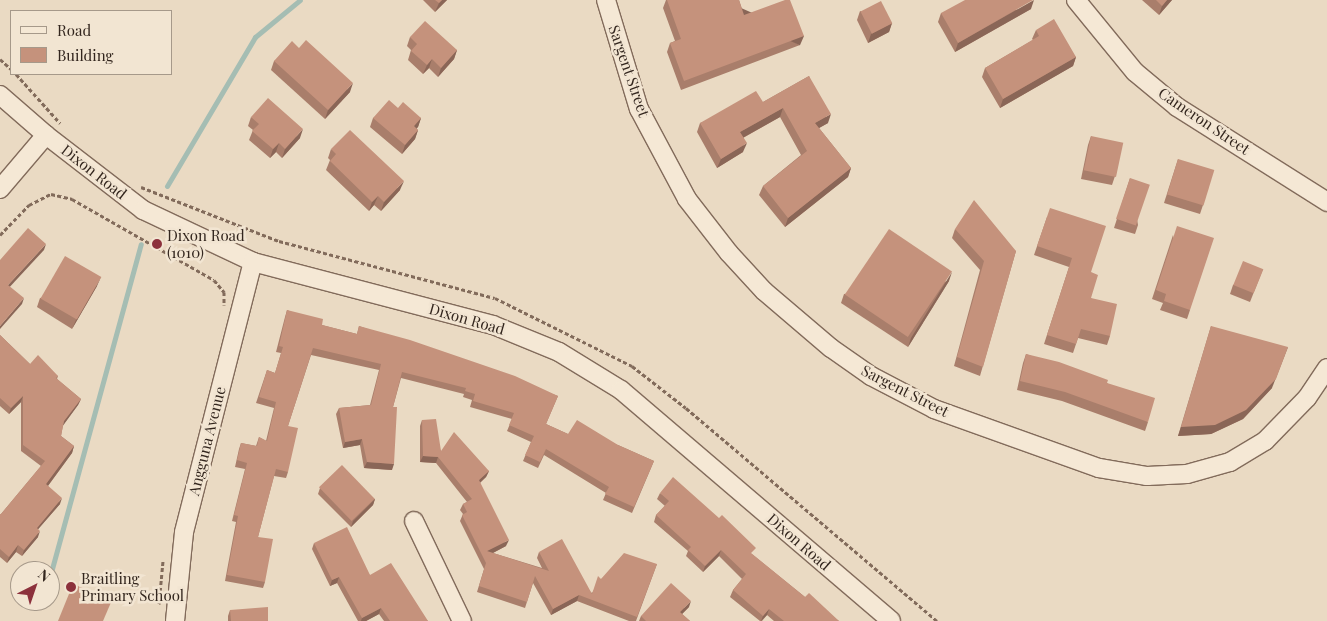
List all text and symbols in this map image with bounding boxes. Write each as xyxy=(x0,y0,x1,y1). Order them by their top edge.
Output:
legend xyxy=(10,10,172,75)
text: Road xyxy=(57,20,91,40)
street label: Sargent Street xyxy=(605,23,653,119)
text: Building xyxy=(57,45,113,65)
street label: Cameron Street xyxy=(1155,84,1253,158)
street label: Dixon Road xyxy=(58,141,130,203)
place label: Dixon Road (1010) xyxy=(167,226,245,261)
marker: Dixon Road (1010) xyxy=(151,238,163,250)
street label: Dixon Road xyxy=(427,300,507,338)
street label: Sargent Street xyxy=(858,361,952,421)
street label: Angguna Avenue xyxy=(185,384,229,498)
street label: Dixon Road xyxy=(764,510,834,574)
north arrow xyxy=(10,561,60,611)
text: N xyxy=(34,565,55,586)
place label: Braitling Primary School xyxy=(81,569,184,604)
marker: Braitling Primary School xyxy=(65,581,77,593)

